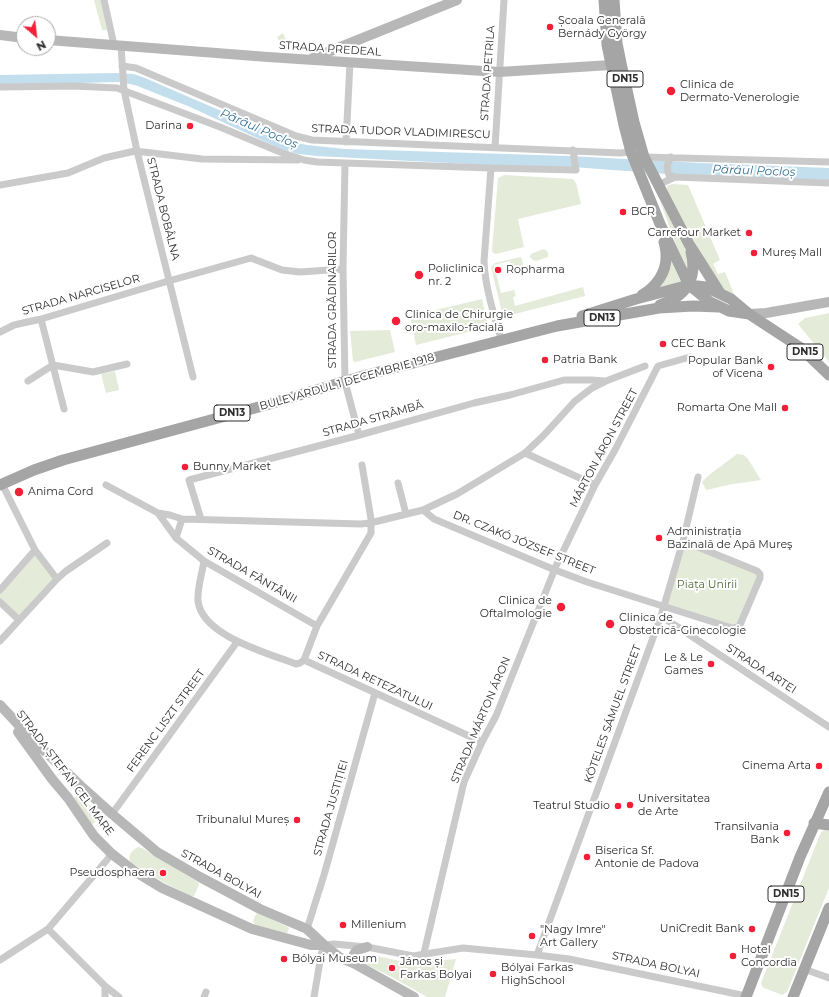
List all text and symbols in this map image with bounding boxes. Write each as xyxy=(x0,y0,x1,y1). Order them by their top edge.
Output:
place label: Școala Generală Bernády György xyxy=(558,14,646,40)
north arrow xyxy=(16,16,56,56)
marker: Școala Generală Bernády György xyxy=(545,22,555,32)
street label: STRADA PETRILA xyxy=(478,25,498,121)
text: N xyxy=(34,37,48,54)
street label: STRADA PREDEAL xyxy=(278,39,382,59)
road number: DN15 xyxy=(607,71,643,87)
place label: Clinica de Dermato-Venerologie xyxy=(680,78,799,104)
marker: Clinica de Dermato-Venerologie xyxy=(665,85,677,97)
water label: Pârâul Pocloș xyxy=(218,106,300,152)
place label: Darina xyxy=(145,119,182,133)
marker: Darina xyxy=(185,121,195,131)
street label: STRADA TUDOR VLADIMIRESCU xyxy=(311,122,491,142)
street label: STRADA BOBÂLNA xyxy=(144,156,182,262)
water label: Pârâul Pocloș xyxy=(712,162,796,180)
place label: BCR xyxy=(631,205,655,219)
marker: BCR xyxy=(618,207,628,217)
place label: Carrefour Market xyxy=(648,226,741,240)
marker: Carrefour Market xyxy=(744,228,754,238)
street label: STRADA GRĂDINARILOR xyxy=(326,232,340,368)
place label: Mureș Mall xyxy=(762,246,822,260)
marker: Mureș Mall xyxy=(749,248,759,258)
place label: Policlinica nr. 2 xyxy=(428,262,484,288)
place label: Ropharma xyxy=(506,263,565,277)
marker: Ropharma xyxy=(493,265,503,275)
marker: Policlinica nr. 2 xyxy=(413,269,425,281)
street label: STRADA NARCISELOR xyxy=(21,272,141,318)
place label: Clinica de Chirurgie oro-maxilo-facială xyxy=(405,308,513,334)
road number: DN13 xyxy=(584,310,620,326)
marker: Clinica de Chirurgie oro-maxilo-facială xyxy=(390,315,402,327)
place label: CEC Bank xyxy=(671,337,726,351)
marker: CEC Bank xyxy=(658,339,668,349)
road number: DN15 xyxy=(787,344,823,360)
street label: BULEVARDUL 1 DECEMBRIE 1918 xyxy=(258,351,436,413)
place label: Patria Bank xyxy=(553,353,617,367)
place label: Popular Bank of Vicena xyxy=(688,354,763,380)
marker: Patria Bank xyxy=(540,355,550,365)
marker: Popular Bank of Vicena xyxy=(766,362,776,372)
street label: MÁRTON ÁRON STREET xyxy=(567,386,641,510)
street label: STRADA STRÂMBĂ xyxy=(321,398,425,440)
place label: Romarta One Mall xyxy=(677,401,777,415)
marker: Romarta One Mall xyxy=(780,403,790,413)
road number: DN13 xyxy=(214,405,250,421)
place label: Bunny Market xyxy=(193,460,271,474)
marker: Bunny Market xyxy=(180,462,190,472)
place label: Anima Cord xyxy=(28,485,93,499)
marker: Anima Cord xyxy=(13,486,25,498)
street label: DR. CZAKÓ JÓZSEF STREET xyxy=(451,508,597,578)
place label: Administrația Bazinală de Apă Mureş xyxy=(667,525,792,551)
marker: Administrația Bazinală de Apă Mureş xyxy=(654,533,664,543)
street label: STRADA FÂNTÂNII xyxy=(205,544,299,606)
park label: Piața Unirii xyxy=(677,578,737,592)
place label: Clinica de Oftalmologie xyxy=(480,594,552,620)
marker: Clinica de Oftalmologie xyxy=(555,601,567,613)
place label: Clinica de Obstetrică-Ginecologie xyxy=(619,611,746,637)
marker: Clinica de Obstetrică-Ginecologie xyxy=(604,618,616,630)
street label: STRADA ARTEI xyxy=(723,641,799,697)
street label: KÖTELES SÁMUEL STREET xyxy=(582,643,644,785)
street label: STRADA RETEZATULUI xyxy=(315,649,435,713)
place label: Le & Le Games xyxy=(664,651,703,677)
street label: STRADA MÁRTON ÁRON xyxy=(448,655,514,785)
marker: Le & Le Games xyxy=(706,659,716,669)
street label: FERENC LISZT STREET xyxy=(124,667,208,775)
street label: STRADA ȘTEFAN CEL MARE xyxy=(14,708,116,838)
street label: STRADA JUSTIȚIEI xyxy=(311,758,351,858)
place label: Cinema Arta xyxy=(742,759,811,773)
marker: Cinema Arta xyxy=(814,761,824,771)
place label: Universitatea de Arte xyxy=(638,792,710,818)
place label: Teatrul Studio xyxy=(533,799,610,813)
marker: Universitatea de Arte xyxy=(625,800,635,810)
marker: Teatrul Studio xyxy=(613,801,623,811)
place label: Tribunalul Mureș xyxy=(196,813,289,827)
marker: Tribunalul Mureș xyxy=(292,815,302,825)
place label: Transilvania Bank xyxy=(715,820,779,846)
marker: Transilvania Bank xyxy=(782,828,792,838)
place label: Biserica Sf. Antonie de Padova xyxy=(595,844,699,870)
street label: STRADA BOLYAI xyxy=(179,847,263,901)
marker: Biserica Sf. Antonie de Padova xyxy=(582,852,592,862)
place label: Pseudosphaera xyxy=(69,866,155,880)
marker: Pseudosphaera xyxy=(158,868,168,878)
road number: DN15 xyxy=(768,886,804,902)
place label: Millenium xyxy=(351,918,406,932)
marker: Millenium xyxy=(338,920,348,930)
place label: UniCredit Bank xyxy=(660,922,744,936)
place label: "Nagy Imre" Art Gallery xyxy=(540,923,606,949)
marker: UniCredit Bank xyxy=(747,924,757,934)
marker: "Nagy Imre" Art Gallery xyxy=(527,931,537,941)
place label: Hotel Concordia xyxy=(741,943,797,969)
street label: STRADA BOLYAI xyxy=(611,949,701,981)
marker: Hotel Concordia xyxy=(728,951,738,961)
place label: Bólyai Museum xyxy=(292,952,377,966)
marker: Bólyai Museum xyxy=(279,954,289,964)
place label: János și Farkas Bolyai xyxy=(400,955,472,981)
place label: Bólyai Farkas HighSchool xyxy=(501,961,573,987)
marker: János și Farkas Bolyai xyxy=(387,963,397,973)
marker: Bólyai Farkas HighSchool xyxy=(488,969,498,979)

